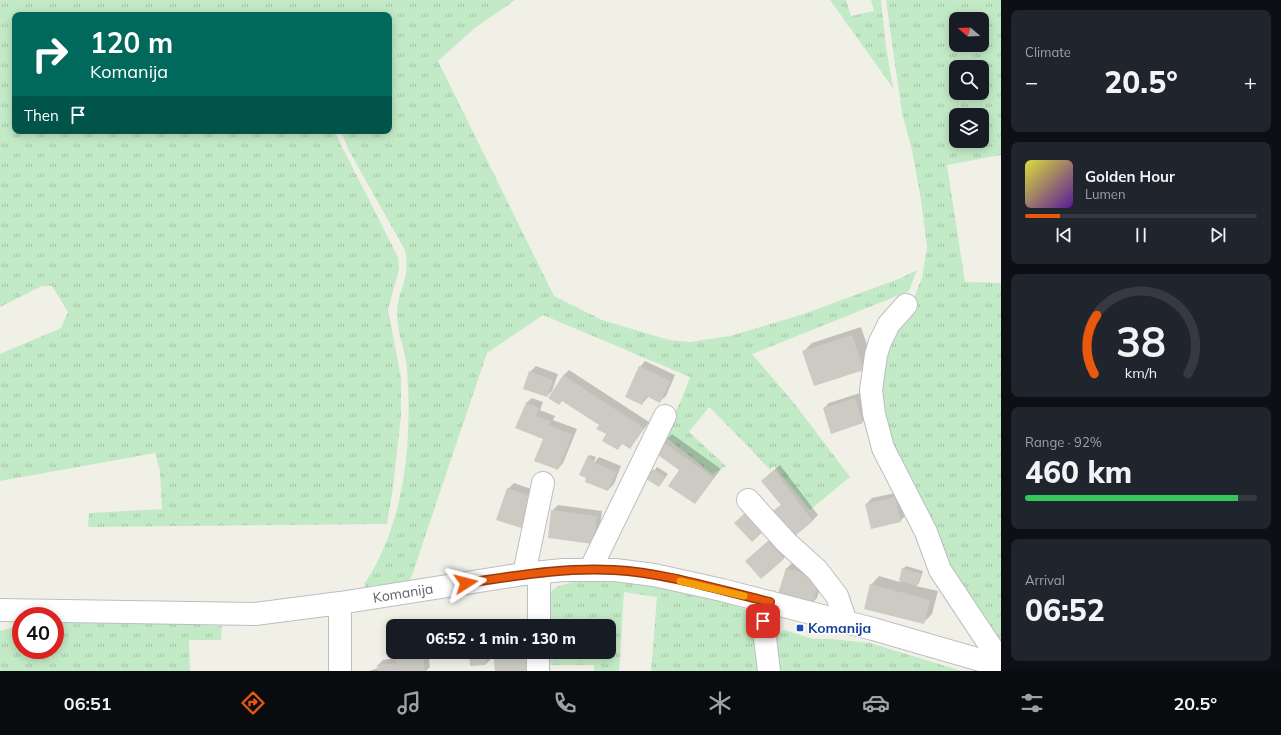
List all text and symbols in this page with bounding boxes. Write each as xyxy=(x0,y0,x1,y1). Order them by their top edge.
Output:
north arrow xyxy=(949,12,989,52)
map controls xyxy=(949,12,989,148)
text: 120 m xyxy=(90,25,173,60)
icon: right xyxy=(24,28,76,80)
text: Climate xyxy=(1025,44,1071,60)
text: Komanija xyxy=(90,60,168,83)
button: search xyxy=(949,60,989,100)
text: 20.5° xyxy=(1104,63,1178,101)
text: − xyxy=(1025,68,1038,96)
text: + xyxy=(1244,68,1257,96)
icon: arrive xyxy=(67,104,89,126)
text: Then xyxy=(24,106,59,125)
button: layers xyxy=(949,108,989,148)
text: Golden Hour xyxy=(1085,167,1175,186)
text: Lumen xyxy=(1085,186,1126,202)
icon: previous xyxy=(1053,224,1075,246)
icon: pause xyxy=(1130,224,1152,246)
icon: next xyxy=(1207,224,1229,246)
text: 38 xyxy=(1116,314,1166,366)
text: km/h xyxy=(1125,363,1157,381)
text: Range · 92% xyxy=(1025,434,1102,450)
text: 460 km xyxy=(1025,453,1132,491)
position arrow xyxy=(445,562,487,604)
text: Arrival xyxy=(1025,572,1065,588)
street label: Komanija xyxy=(372,579,434,607)
text: 06:52 xyxy=(1025,591,1105,629)
pin xyxy=(746,604,780,638)
speed limit sign: 40 xyxy=(12,607,64,659)
icon: arrive xyxy=(752,610,774,632)
place label: Komanija xyxy=(808,619,871,637)
marker: Komanija xyxy=(795,623,805,633)
text: 06:52 · 1 min · 130 m xyxy=(426,629,576,648)
icon: directions xyxy=(239,689,267,717)
icon: music xyxy=(395,689,423,717)
icon: phone xyxy=(551,689,579,717)
icon: climate xyxy=(706,689,734,717)
icon: car xyxy=(862,689,890,717)
icon: filters xyxy=(1018,689,1046,717)
text: 06:51 xyxy=(64,692,112,715)
text: 20.5° xyxy=(1173,692,1217,715)

